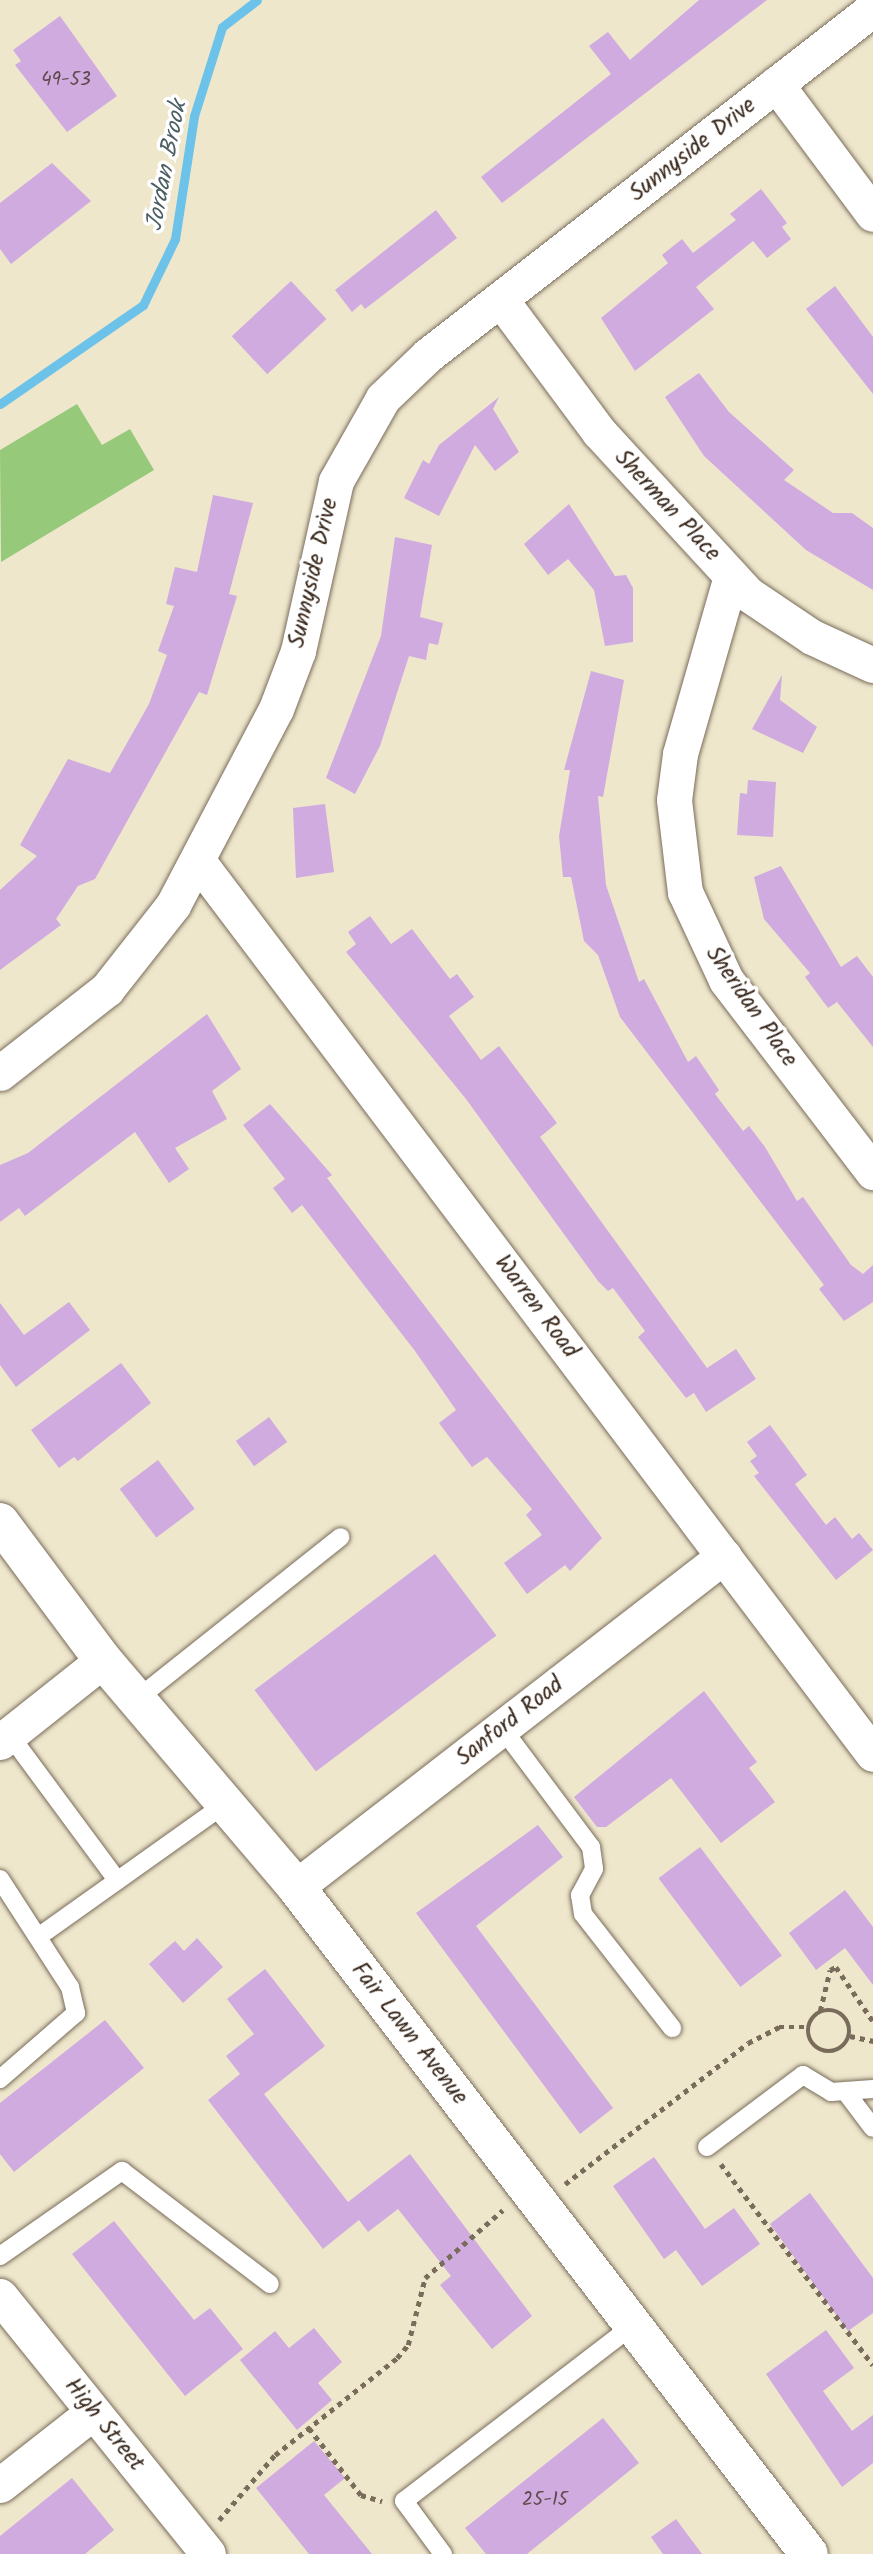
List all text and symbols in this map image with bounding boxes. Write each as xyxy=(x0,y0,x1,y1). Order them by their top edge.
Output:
house number: 49-53 xyxy=(41,70,91,92)
street label: Sunnyside Drive xyxy=(624,92,762,208)
water label: Jordan Brook xyxy=(140,99,194,233)
street label: Sherman Place xyxy=(608,444,726,568)
street label: Sunnyside Drive xyxy=(283,495,345,651)
street label: Sheridan Place xyxy=(699,941,803,1073)
street label: Warren Road xyxy=(488,1250,584,1364)
street label: Sanford Road xyxy=(451,1671,569,1773)
street label: Fair Lawn Avenue xyxy=(345,1957,473,2111)
street label: High Street xyxy=(58,2373,150,2477)
house number: 25-15 xyxy=(522,2490,568,2512)

